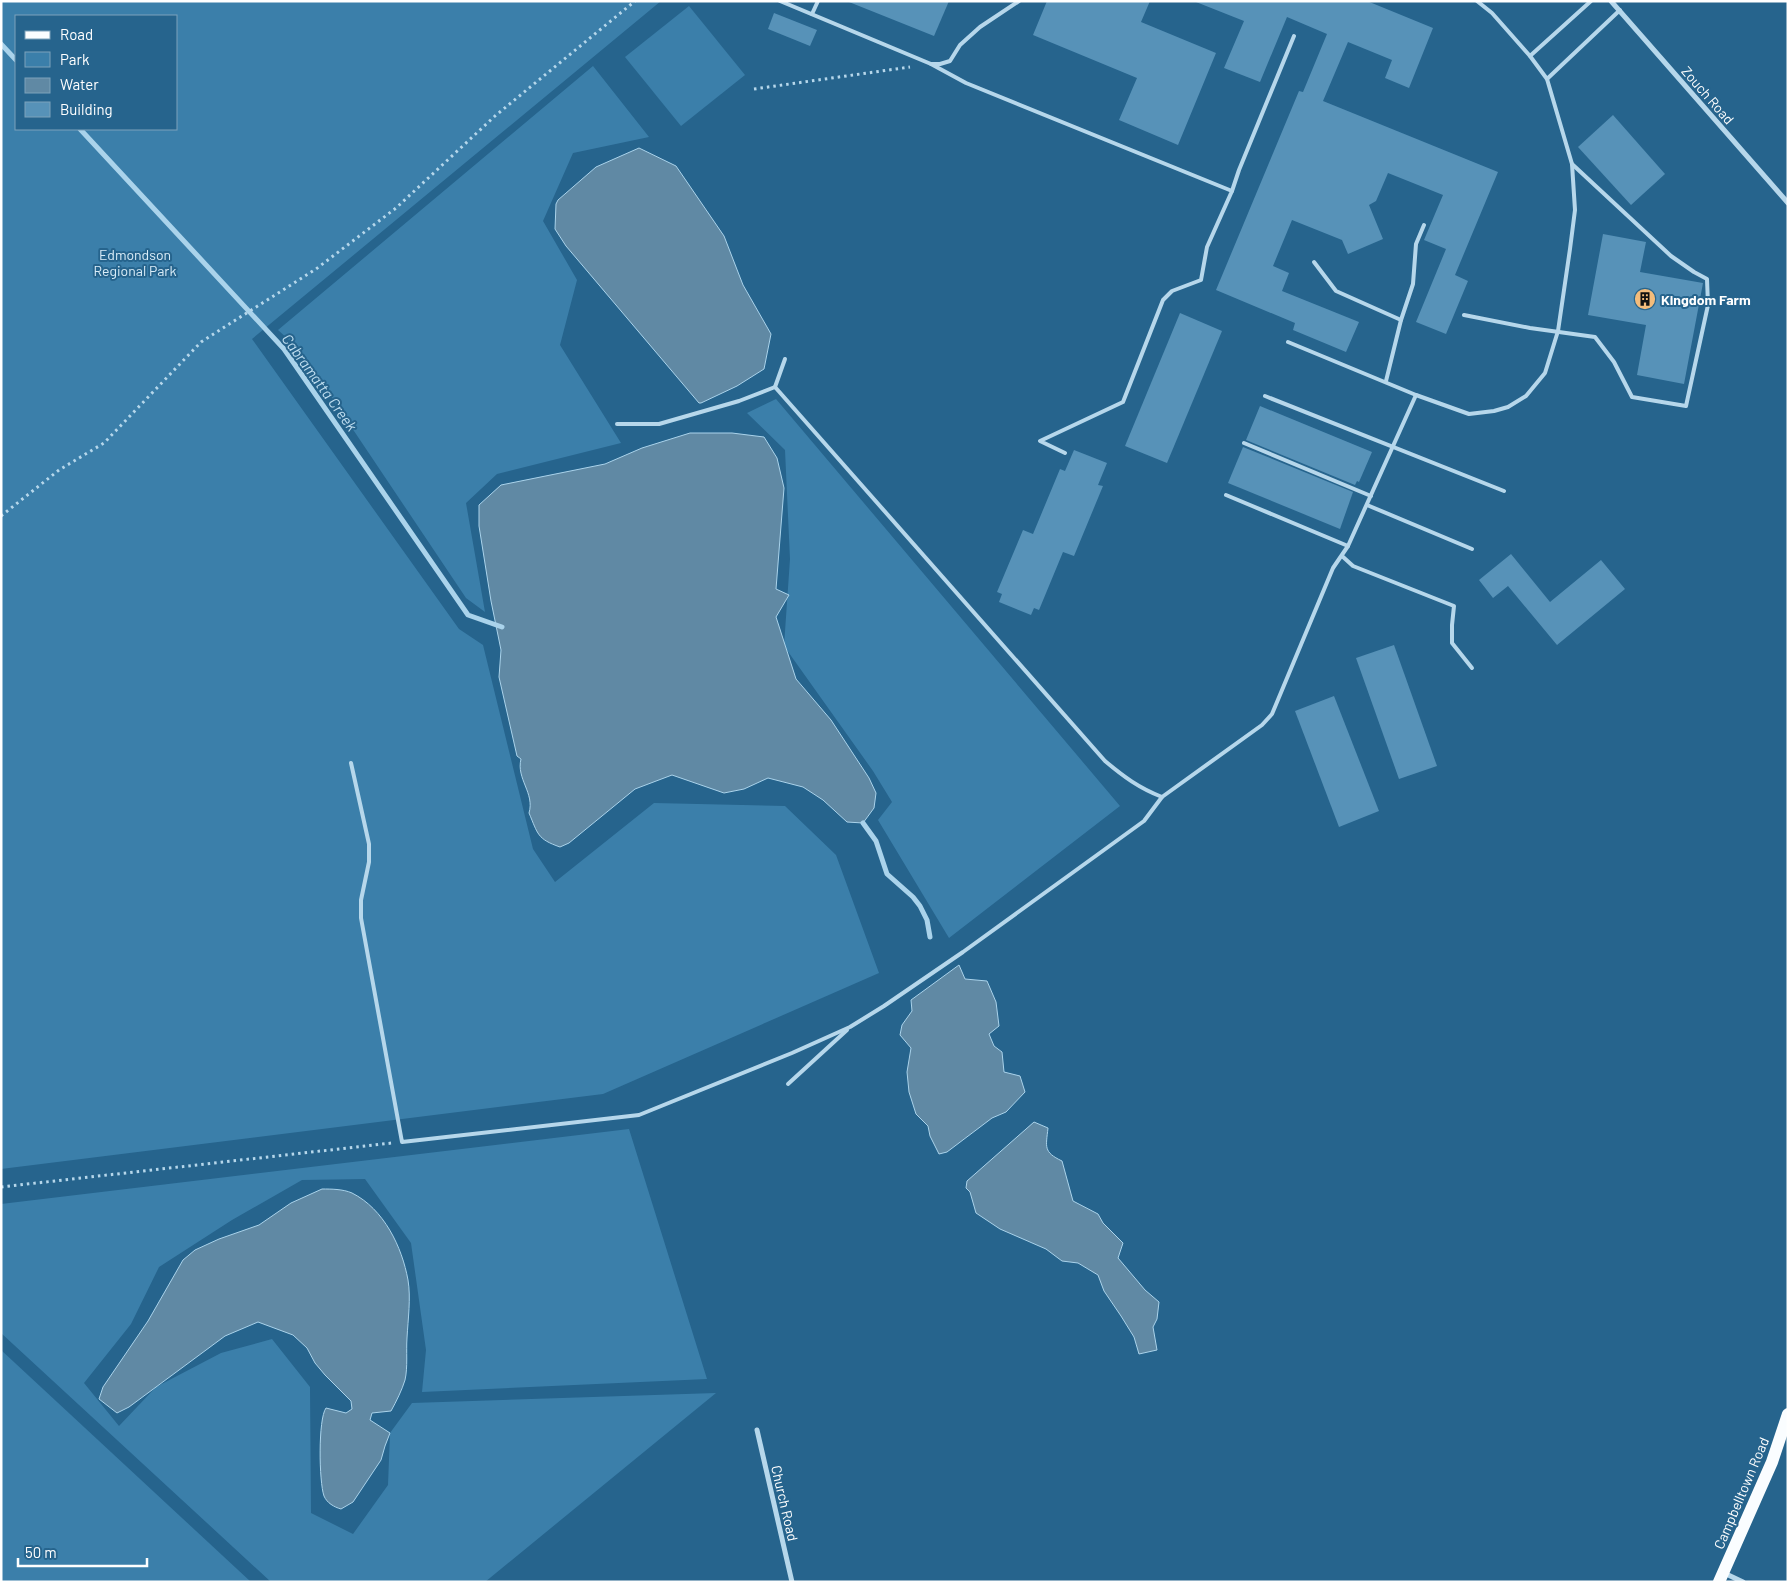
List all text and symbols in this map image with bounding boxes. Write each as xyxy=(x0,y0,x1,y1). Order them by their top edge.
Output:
legend xyxy=(15,15,178,130)
text: Road xyxy=(60,25,93,43)
text: Park xyxy=(60,50,90,68)
street label: Zouch Road xyxy=(1678,62,1738,128)
text: Water xyxy=(60,75,99,93)
text: Building xyxy=(60,100,113,118)
park label: Edmondson Regional Park xyxy=(94,246,176,279)
building icon: Kingdom Farm xyxy=(1633,287,1657,311)
place label: Kingdom Farm xyxy=(1661,291,1751,308)
water label: Cabramatta Creek xyxy=(279,330,362,435)
street label: Campbelltown Road xyxy=(1710,1434,1772,1552)
street label: Church Road xyxy=(768,1463,802,1543)
scale bar xyxy=(18,1536,146,1568)
text: 50 m xyxy=(25,1543,57,1561)

